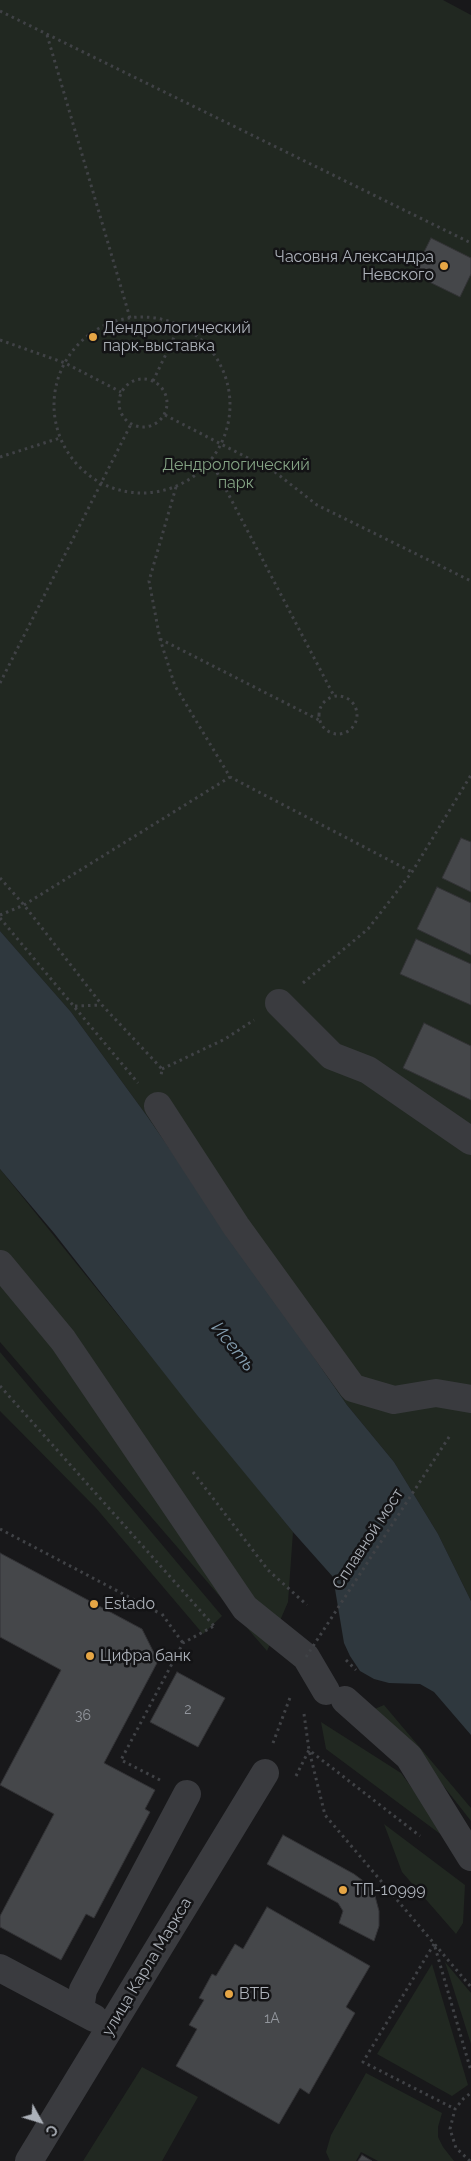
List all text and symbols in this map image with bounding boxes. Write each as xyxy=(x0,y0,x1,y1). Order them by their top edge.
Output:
place label: Часовня Александра Невского xyxy=(275,247,434,285)
marker: Часовня Александра Невского xyxy=(438,260,450,272)
place label: Дендрологический парк-выставка xyxy=(103,318,251,356)
marker: Дендрологический парк-выставка xyxy=(87,331,99,343)
park label: Дендрологический парк xyxy=(162,455,310,493)
water label: Исеть xyxy=(207,1318,259,1376)
street label: Сплавной мост xyxy=(328,1485,408,1593)
place label: Estado xyxy=(104,1594,155,1614)
marker: Estado xyxy=(88,1598,100,1610)
place label: Цифра банк xyxy=(100,1646,191,1666)
marker: Цифра банк xyxy=(84,1650,96,1662)
house number: 2 xyxy=(184,1702,192,1718)
house number: 36 xyxy=(75,1708,91,1724)
place label: ТП-10999 xyxy=(353,1880,426,1900)
marker: ТП-10999 xyxy=(337,1884,349,1896)
street label: улица Карла Маркса xyxy=(98,1894,196,2040)
place label: ВТБ xyxy=(239,1984,270,2004)
marker: ВТБ xyxy=(223,1988,235,2000)
house number: 1А xyxy=(264,2011,280,2027)
north arrow xyxy=(15,2096,65,2146)
text: С xyxy=(42,2122,61,2139)

